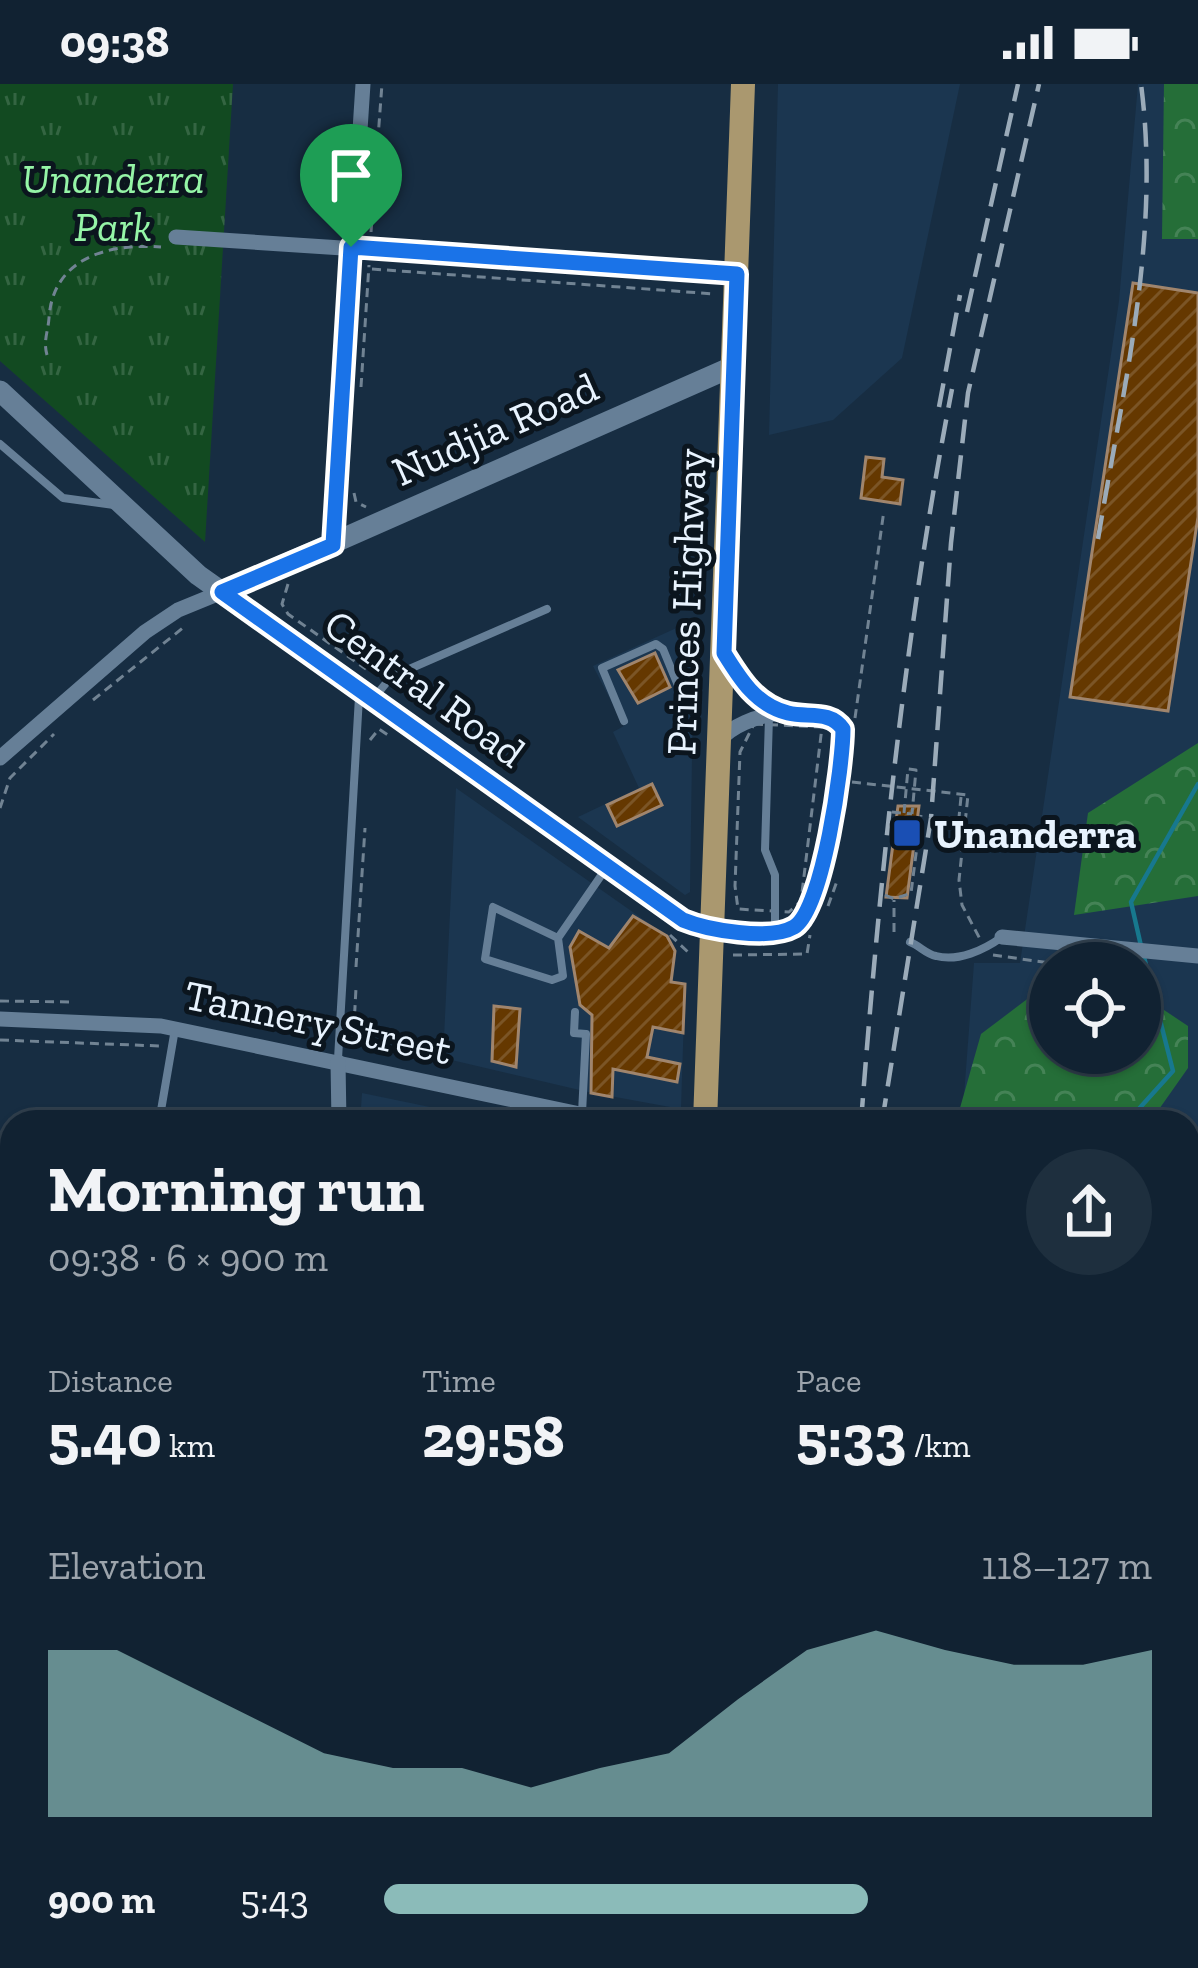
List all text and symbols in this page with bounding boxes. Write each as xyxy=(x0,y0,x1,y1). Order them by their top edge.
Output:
text: 09:38 xyxy=(60,15,169,69)
pin xyxy=(300,124,402,247)
icon: arrive xyxy=(318,142,384,208)
park label: Unanderra Park xyxy=(21,153,205,252)
street label: Nudjia Road xyxy=(385,361,605,497)
street label: Princes Highway xyxy=(655,447,717,756)
street label: Central Road xyxy=(315,598,535,778)
place label: Unanderra xyxy=(934,808,1137,859)
marker: Unanderra xyxy=(891,817,923,849)
map controls xyxy=(1029,942,1161,1074)
button: locate xyxy=(1029,942,1161,1074)
street label: Tannery Street xyxy=(180,969,456,1075)
text: Morning run xyxy=(48,1149,424,1228)
button: share xyxy=(1026,1149,1152,1275)
text: 09:38 · 6 × 900 m xyxy=(48,1234,328,1281)
text: Distance xyxy=(48,1361,173,1400)
text: Time xyxy=(422,1361,496,1400)
text: Pace xyxy=(796,1361,861,1400)
text: 5.40 xyxy=(48,1400,162,1472)
text: 29:58 xyxy=(422,1400,565,1472)
text: 5:33 xyxy=(796,1400,906,1472)
text: km xyxy=(162,1426,215,1465)
text: /km xyxy=(906,1426,971,1465)
text: Elevation xyxy=(48,1542,205,1589)
text: 118–127 m xyxy=(981,1542,1152,1589)
text: 900 m xyxy=(48,1876,155,1923)
text: 5:43 xyxy=(240,1876,309,1923)

